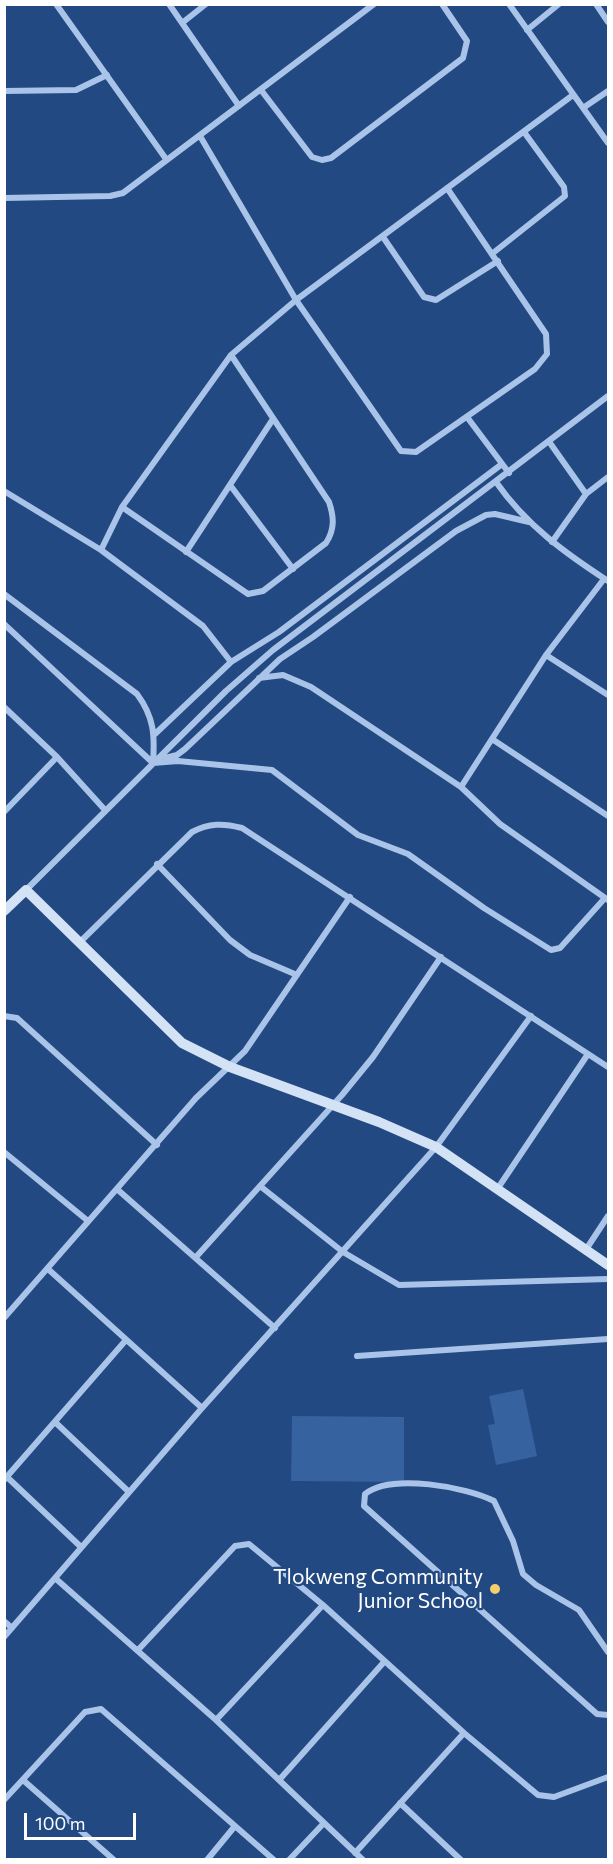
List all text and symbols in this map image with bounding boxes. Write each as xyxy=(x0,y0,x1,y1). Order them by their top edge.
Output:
place label: Tlokweng Community Junior School xyxy=(273,1564,483,1614)
marker: Tlokweng Community Junior School xyxy=(488,1582,502,1596)
scale bar xyxy=(27,1801,140,1839)
text: 100 m xyxy=(35,1812,85,1834)

